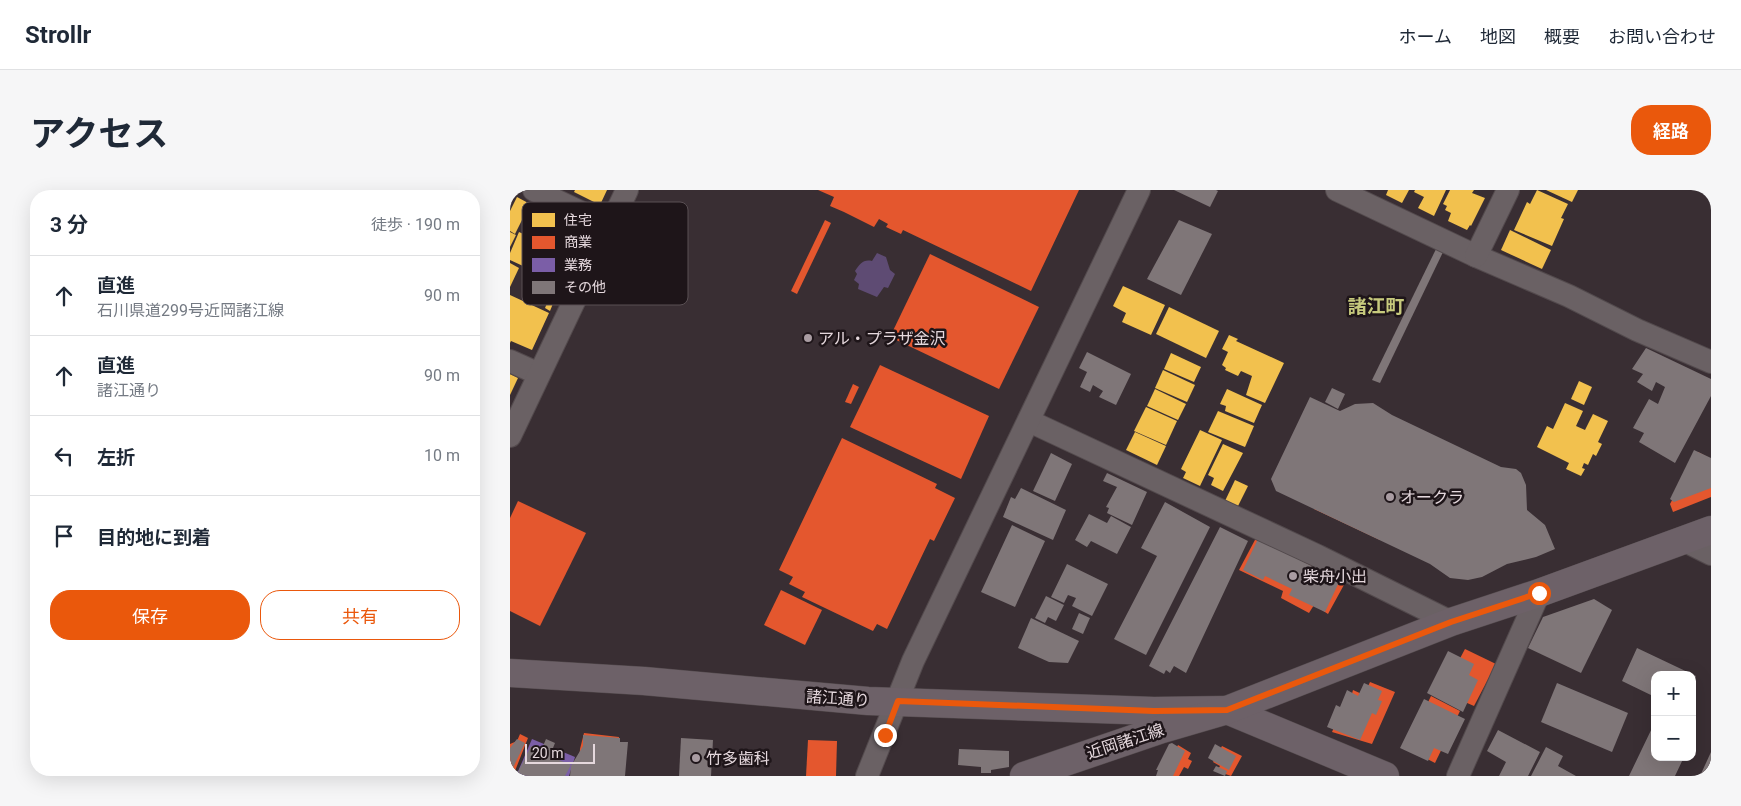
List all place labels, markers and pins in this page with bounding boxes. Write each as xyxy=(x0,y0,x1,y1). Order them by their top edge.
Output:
place label: アル・プラザ金沢 xyxy=(818,329,946,348)
marker: アル・プラザ金沢 xyxy=(802,332,814,344)
place label: オークラ xyxy=(1400,488,1464,507)
marker: オークラ xyxy=(1384,491,1396,503)
place label: 柴舟小出 xyxy=(1303,567,1367,586)
marker: 柴舟小出 xyxy=(1287,570,1299,582)
place label: 竹多歯科 xyxy=(706,749,770,768)
marker: 竹多歯科 xyxy=(690,752,702,764)

